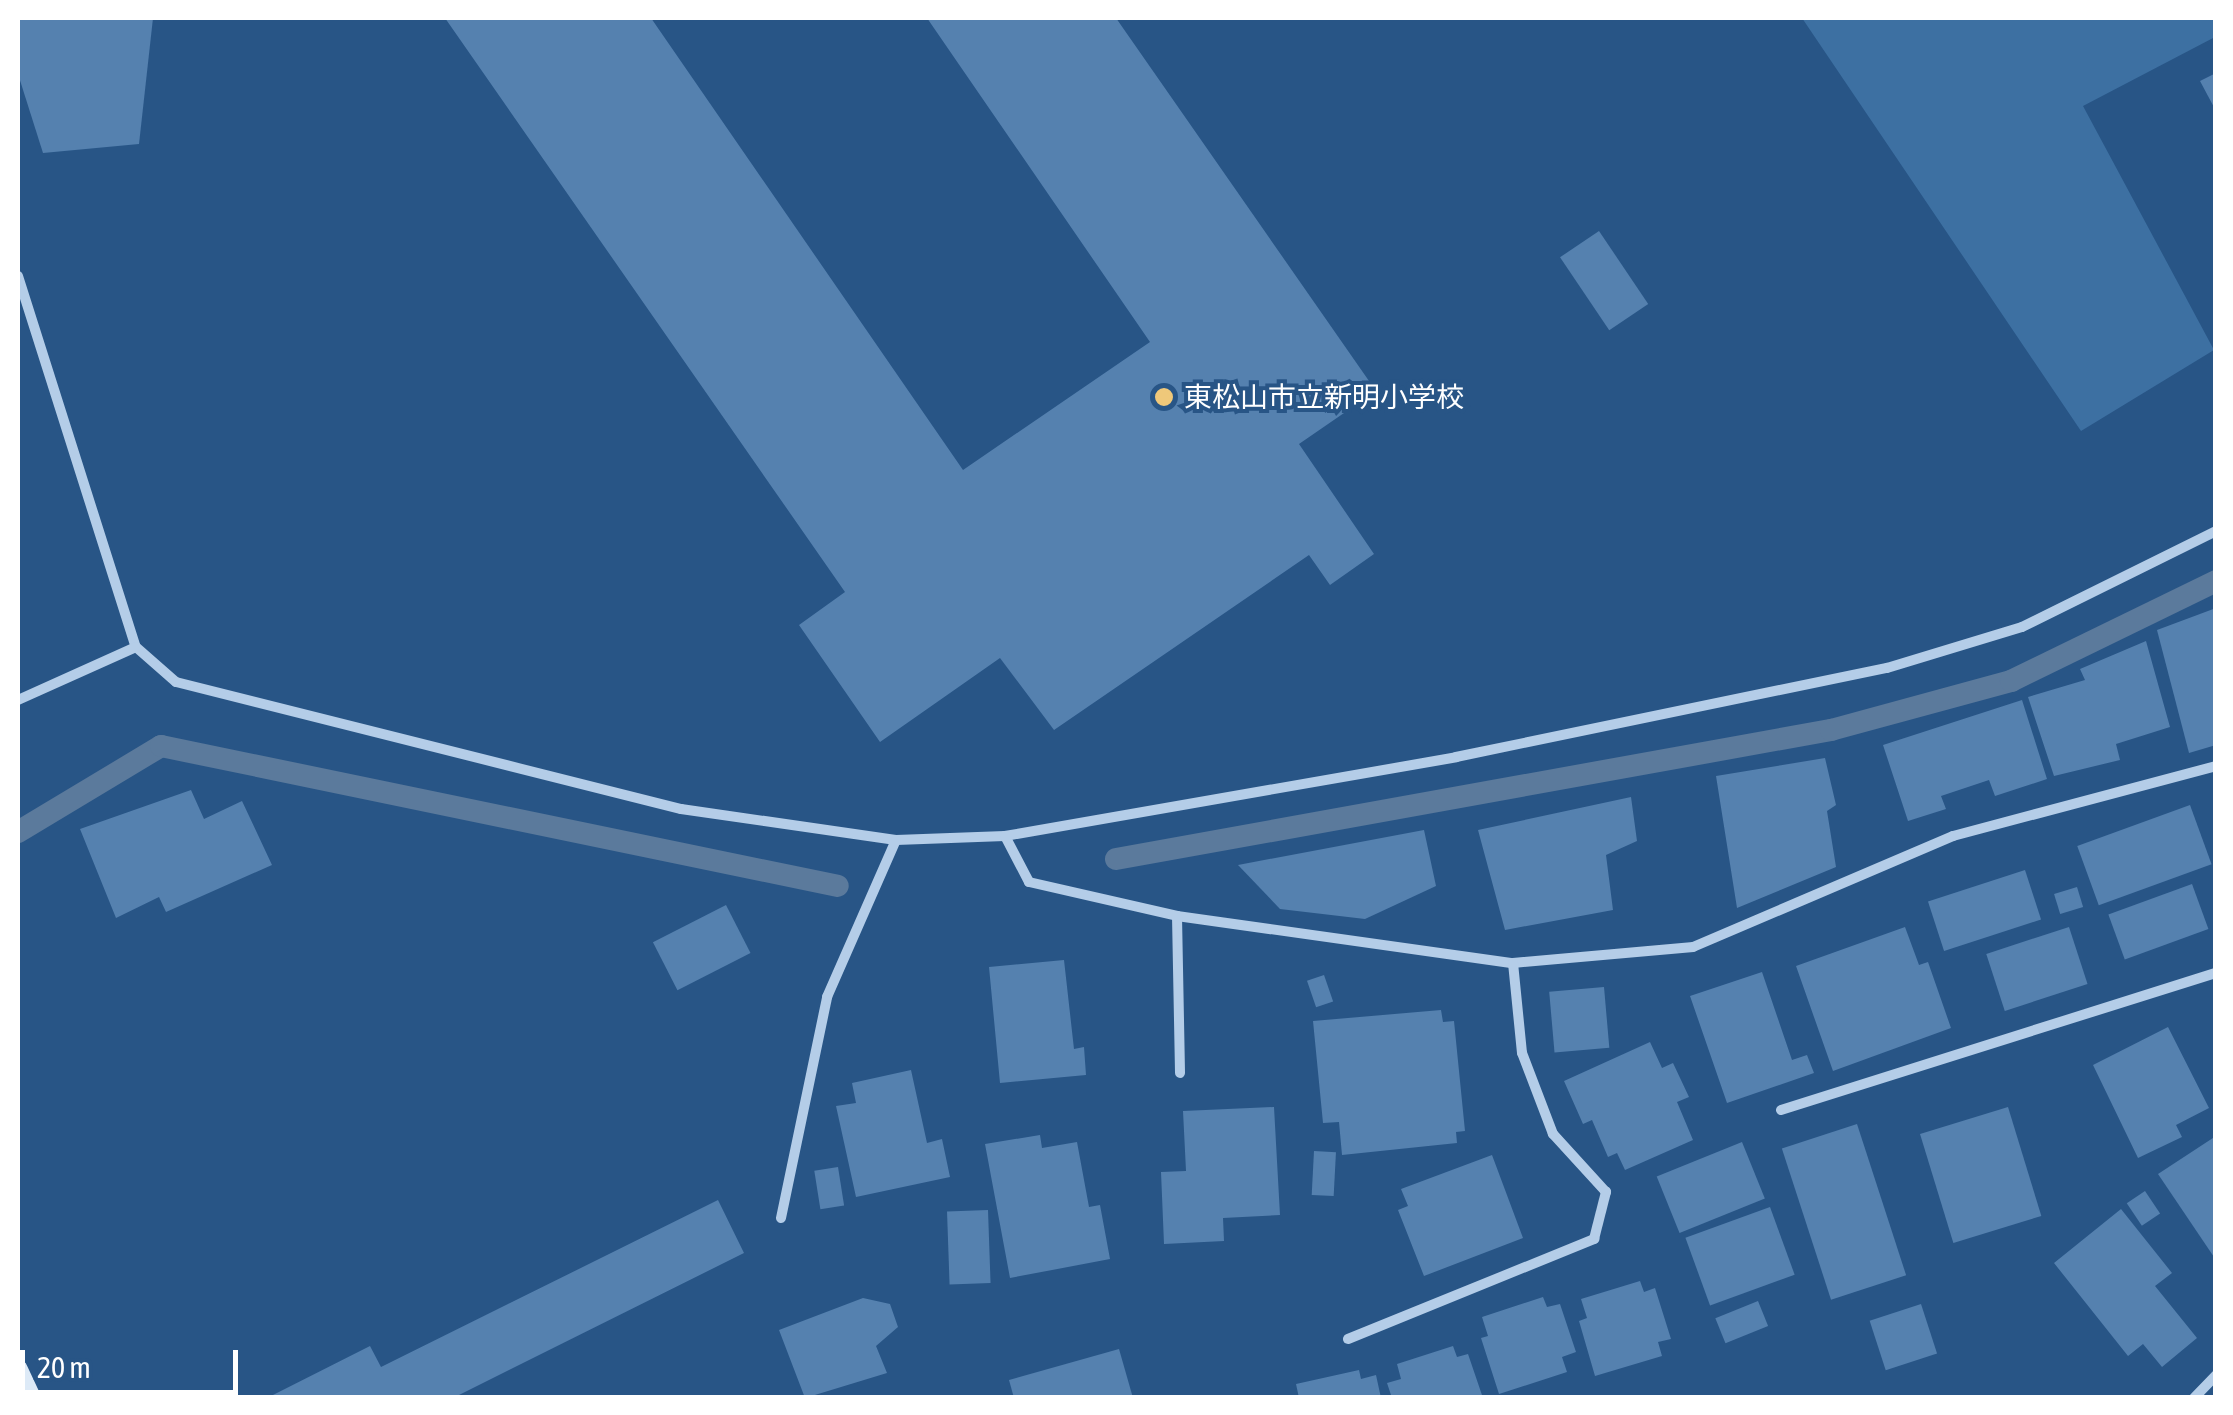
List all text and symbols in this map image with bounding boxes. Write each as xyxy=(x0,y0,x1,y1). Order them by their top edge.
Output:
place label: 東松山市立新明小学校 xyxy=(1184,380,1464,414)
marker: 東松山市立新明小学校 xyxy=(1153,386,1175,408)
scale bar xyxy=(25,1330,242,1392)
text: 20 m xyxy=(37,1350,91,1384)

